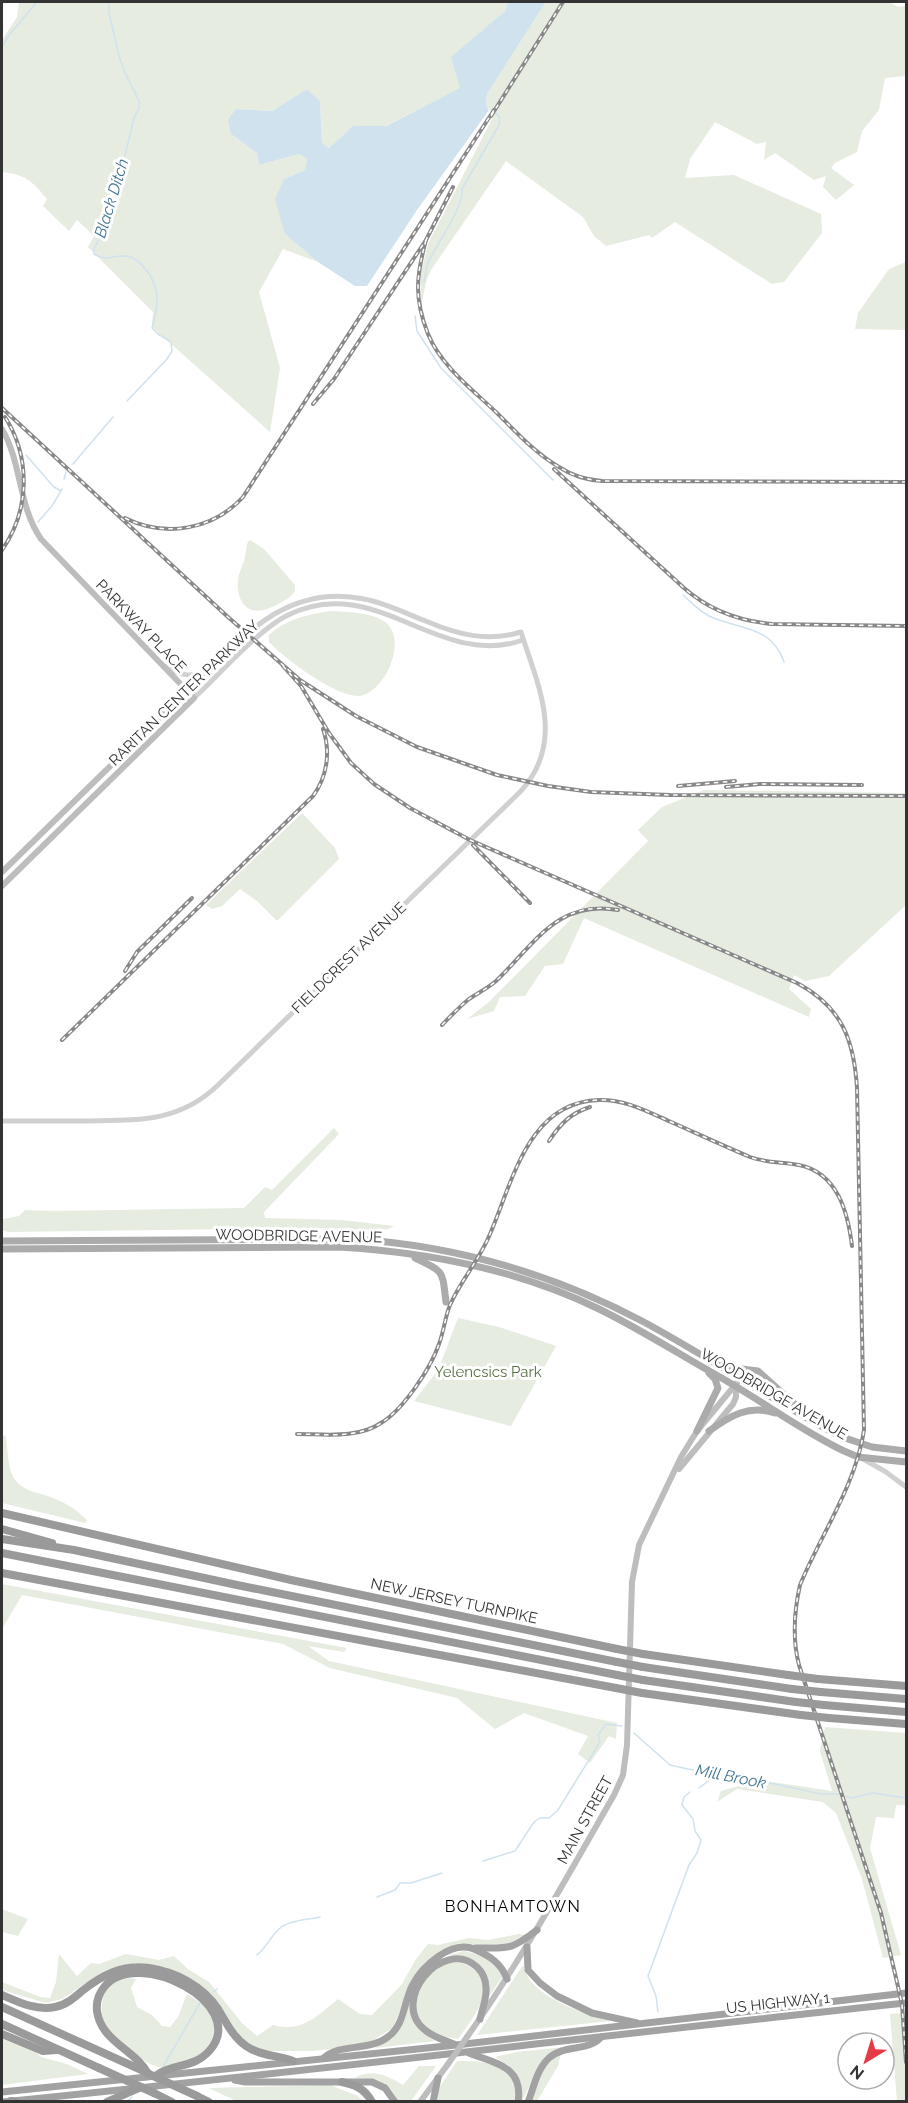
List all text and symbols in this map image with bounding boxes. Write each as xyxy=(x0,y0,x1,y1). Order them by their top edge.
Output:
water label: Black Ditch xyxy=(90,156,133,240)
street label: PARKWAY PLACE xyxy=(92,576,190,676)
street label: RARITAN CENTER PARKWAY xyxy=(105,616,263,770)
street label: FIELDCREST AVENUE xyxy=(288,899,410,1017)
street label: WOODBRIDGE AVENUE xyxy=(216,1226,382,1246)
street label: WOODBRIDGE AVENUE xyxy=(697,1345,851,1443)
park label: Yelencsics Park xyxy=(434,1363,542,1381)
street label: NEW JERSEY TURNPIKE xyxy=(369,1575,539,1627)
water label: Mill Brook xyxy=(694,1760,768,1793)
street label: MAIN STREET xyxy=(553,1773,617,1867)
district label: BONHAMTOWN xyxy=(445,1897,581,1916)
street label: US HIGHWAY 1 xyxy=(725,1989,831,2017)
north arrow xyxy=(836,2031,896,2091)
text: N xyxy=(846,2061,868,2084)

